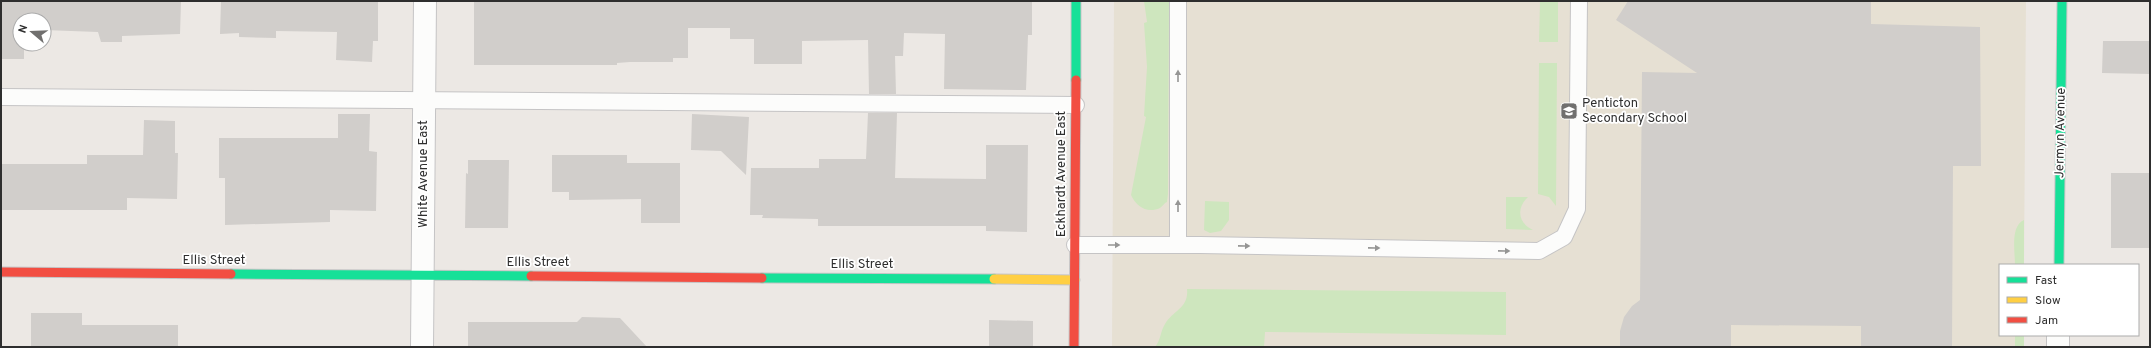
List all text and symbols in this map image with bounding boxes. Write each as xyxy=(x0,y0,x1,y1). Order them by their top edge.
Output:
north arrow xyxy=(12,12,52,52)
text: N xyxy=(16,23,31,35)
one-way arrow xyxy=(1175,69,1181,82)
street label: Jermyn Avenue xyxy=(2052,88,2070,178)
place label: Penticton Secondary School xyxy=(1582,96,1687,127)
school or university icon: Penticton Secondary School xyxy=(1559,101,1579,121)
street label: Eckhardt Avenue East xyxy=(1054,111,1070,237)
street label: White Avenue East xyxy=(416,120,432,228)
one-way arrow xyxy=(1175,199,1181,212)
one-way arrow xyxy=(1108,242,1121,248)
one-way arrow xyxy=(1238,242,1250,249)
one-way arrow xyxy=(1368,245,1381,251)
one-way arrow xyxy=(1498,248,1511,254)
street label: Ellis Street xyxy=(183,253,246,269)
street label: Ellis Street xyxy=(507,255,570,271)
street label: Ellis Street xyxy=(831,257,894,273)
legend xyxy=(1999,264,2139,336)
text: Fast xyxy=(2035,273,2057,289)
text: Slow xyxy=(2035,293,2061,309)
text: Jam xyxy=(2035,313,2058,329)

